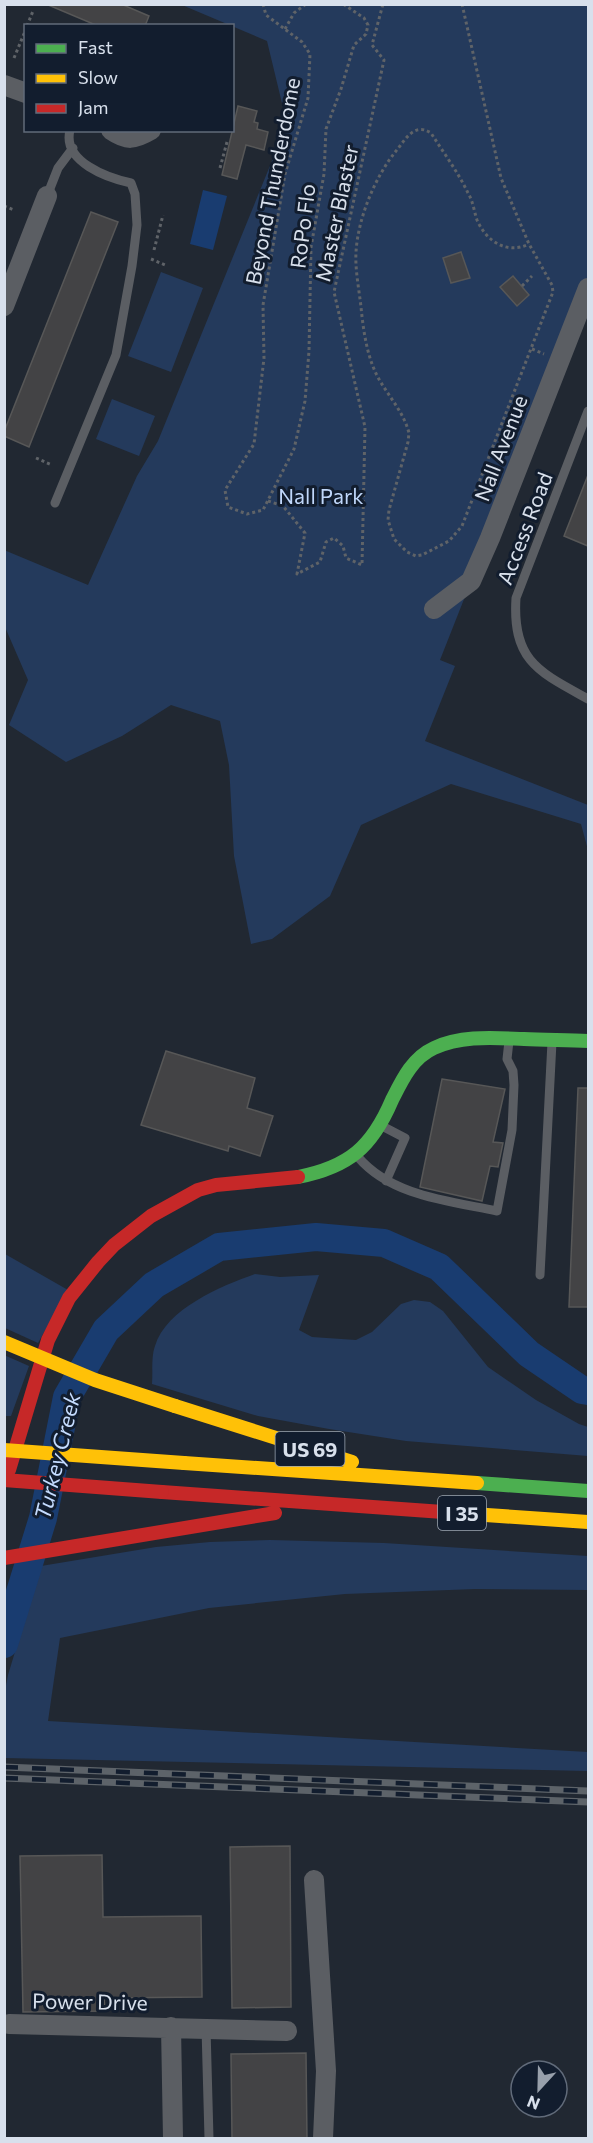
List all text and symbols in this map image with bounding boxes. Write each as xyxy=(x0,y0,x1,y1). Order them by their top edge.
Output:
legend xyxy=(24,24,234,132)
text: Fast xyxy=(78,36,113,58)
text: Slow xyxy=(78,66,118,88)
street label: Beyond Thunderdome xyxy=(240,75,304,287)
text: Jam xyxy=(78,96,108,118)
street label: Master Blaster xyxy=(309,142,363,284)
street label: RoPo Flo xyxy=(284,182,320,270)
street label: Nall Avenue xyxy=(468,391,532,505)
street label: Access Road xyxy=(491,468,557,588)
park label: Nall Park xyxy=(278,483,364,508)
water label: Turkey Creek xyxy=(28,1388,86,1522)
road number: US 69 xyxy=(276,1432,344,1466)
road number: I 35 xyxy=(438,1496,486,1530)
street label: Power Drive xyxy=(32,1987,148,2015)
north arrow xyxy=(509,2059,569,2119)
text: N xyxy=(524,2092,542,2114)

